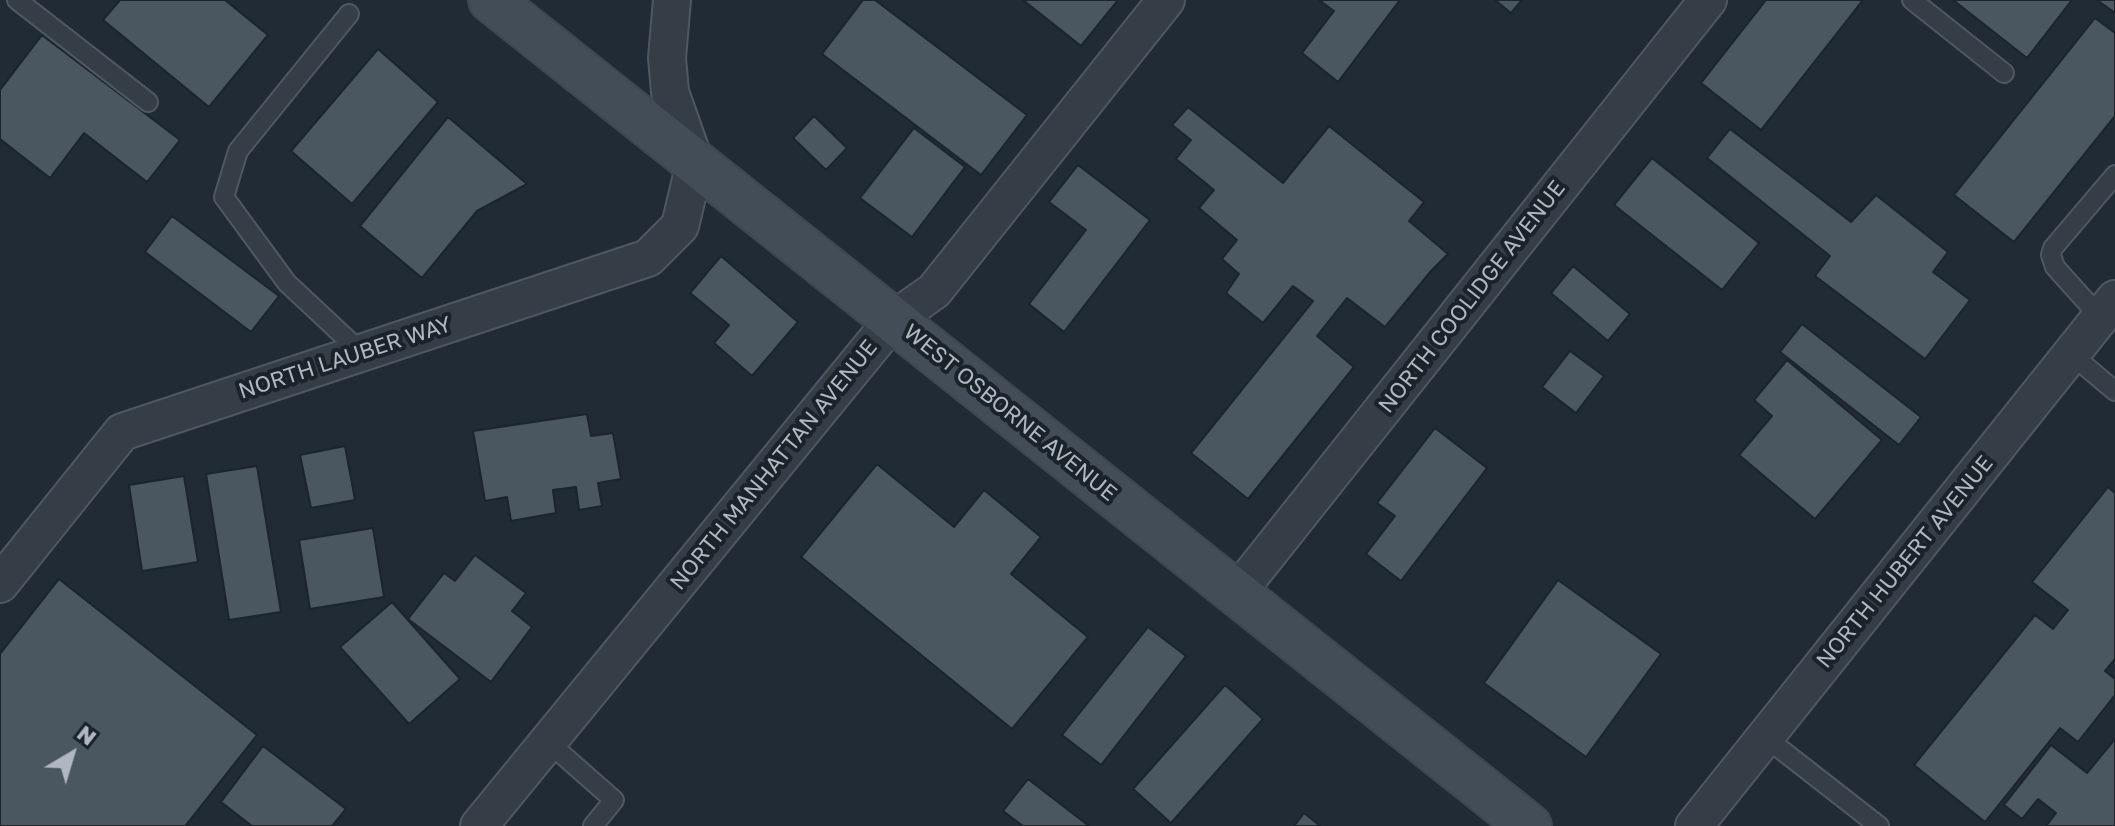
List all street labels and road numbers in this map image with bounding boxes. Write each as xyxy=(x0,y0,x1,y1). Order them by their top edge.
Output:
street label: NORTH COOLIDGE AVENUE xyxy=(1373,176,1571,418)
street label: NORTH LAUBER WAY xyxy=(235,311,455,405)
street label: WEST OSBORNE AVENUE xyxy=(898,319,1122,507)
street label: NORTH MANHATTAN AVENUE xyxy=(665,335,883,595)
street label: NORTH HUBERT AVENUE xyxy=(1811,451,1999,673)

